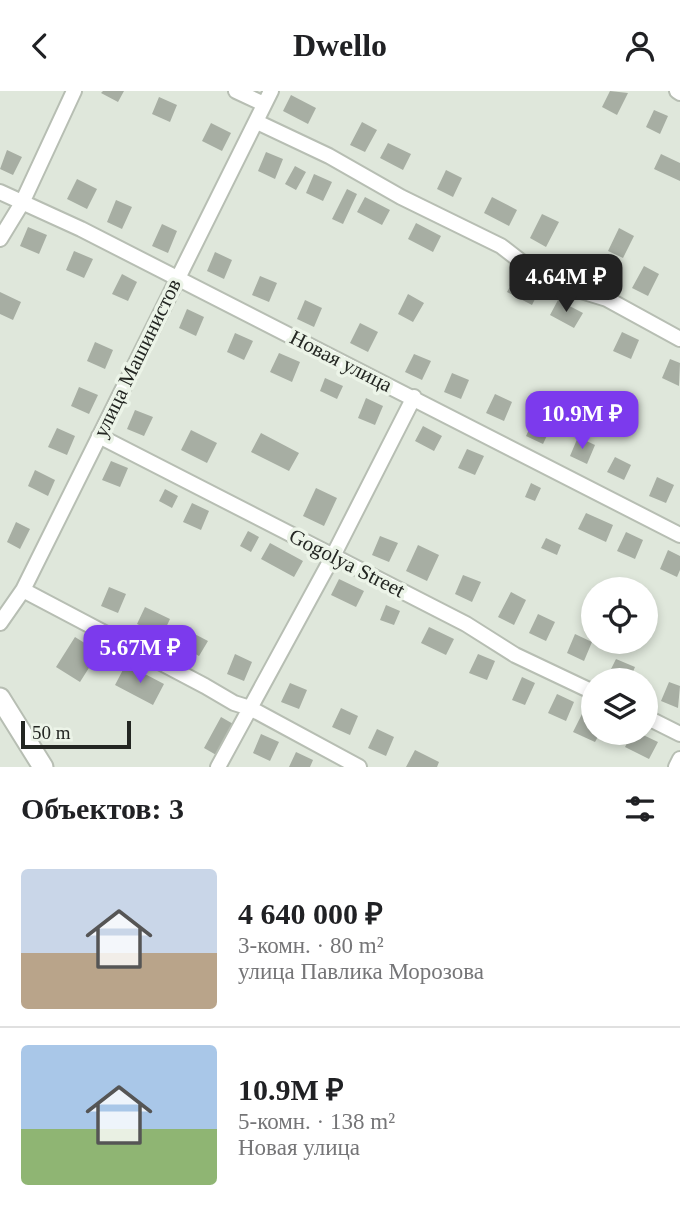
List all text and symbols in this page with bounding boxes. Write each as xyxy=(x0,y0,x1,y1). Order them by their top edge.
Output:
icon: back xyxy=(21,27,59,65)
text: Dwello xyxy=(293,27,387,63)
icon: person xyxy=(621,27,659,65)
pin: 4.64M ₽ xyxy=(501,255,631,314)
text: 4.64M ₽ xyxy=(525,264,607,289)
street label: улица Машинистов xyxy=(88,275,186,441)
street label: Новая улица xyxy=(286,325,397,397)
pin: 10.9M ₽ xyxy=(517,391,647,451)
text: 10.9M ₽ xyxy=(541,401,623,426)
street label: Gogolya Street xyxy=(285,524,409,602)
map controls xyxy=(581,577,658,745)
button: locate xyxy=(581,577,658,654)
pin: 5.67M ₽ xyxy=(75,625,205,685)
text: 5.67M ₽ xyxy=(99,635,181,660)
button: layers xyxy=(581,668,658,745)
scale bar xyxy=(21,718,131,750)
text: 50 m xyxy=(32,722,71,743)
icon: filters xyxy=(621,790,659,828)
text: Объектов: 3 xyxy=(21,792,184,825)
icon: home xyxy=(77,897,161,981)
text: 4 640 000 ₽ xyxy=(238,897,383,930)
text: 3-комн. · 80 m² xyxy=(238,933,384,958)
text: улица Павлика Морозова xyxy=(238,959,484,984)
icon: home xyxy=(77,1073,161,1157)
text: 10.9M ₽ xyxy=(238,1073,344,1106)
text: 5-комн. · 138 m² xyxy=(238,1109,395,1134)
text: Новая улица xyxy=(238,1135,360,1160)

